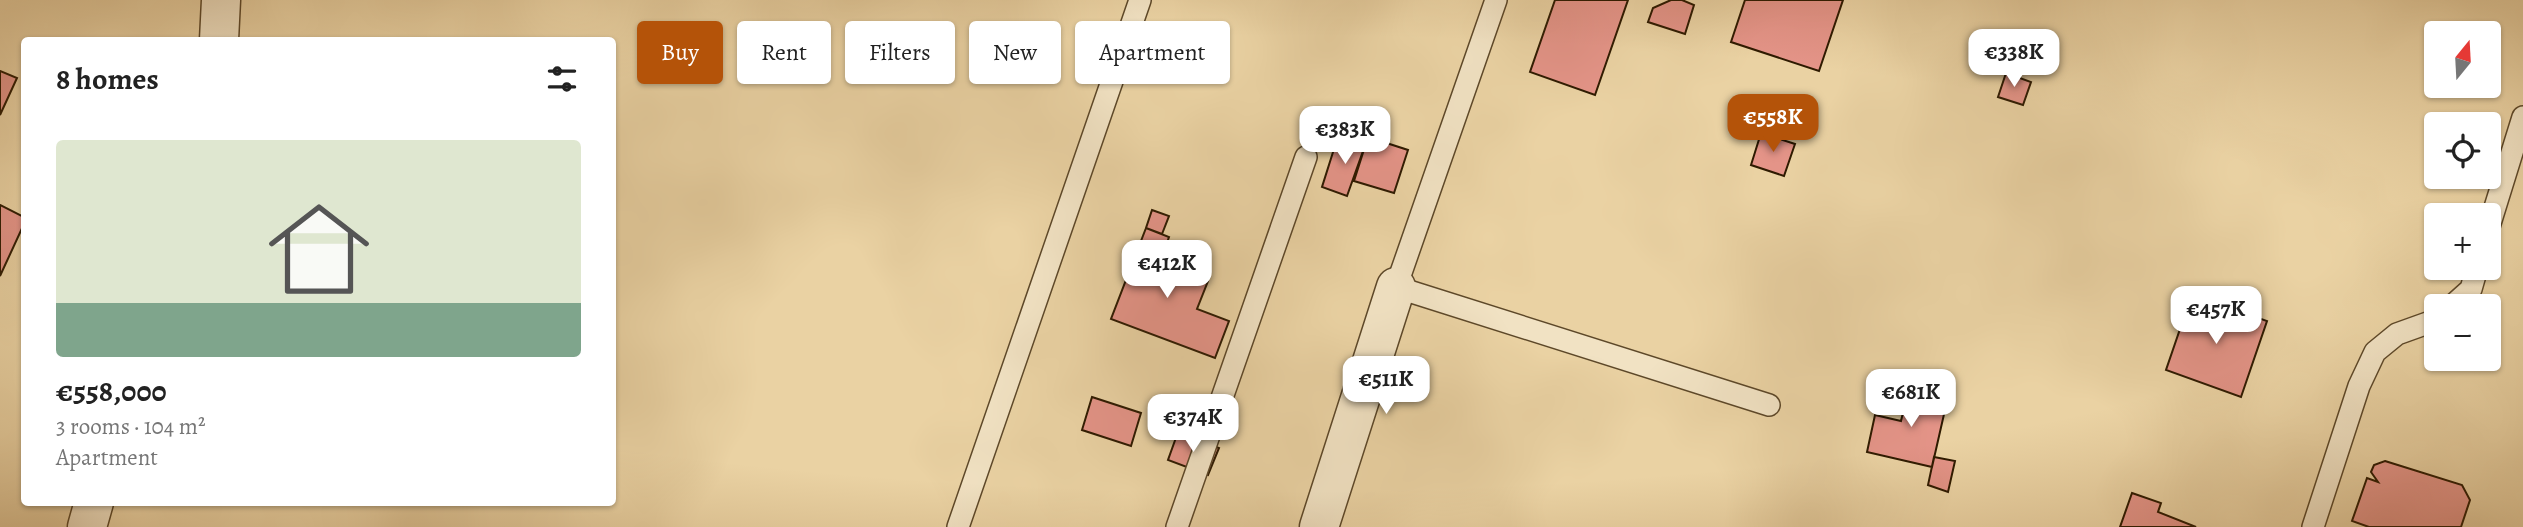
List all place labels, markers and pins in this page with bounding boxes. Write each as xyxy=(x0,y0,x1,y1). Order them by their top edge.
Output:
pin: €338K xyxy=(1965,29,2063,89)
pin: €558K xyxy=(1724,94,1822,154)
pin: €383K xyxy=(1296,106,1394,166)
pin: €412K xyxy=(1118,240,1216,300)
pin: €457K xyxy=(2167,286,2265,346)
pin: €511K xyxy=(1337,356,1435,416)
pin: €681K xyxy=(1862,370,1960,429)
pin: €374K xyxy=(1144,394,1242,454)

